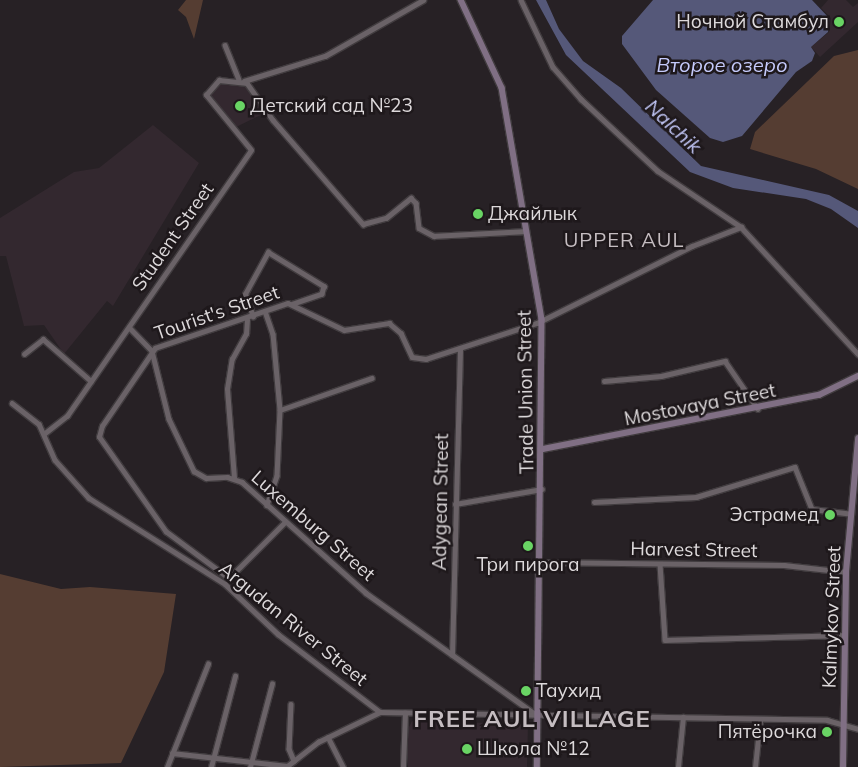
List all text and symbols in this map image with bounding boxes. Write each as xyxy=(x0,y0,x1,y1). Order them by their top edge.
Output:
place label: Ночной Стамбул xyxy=(676,11,829,33)
marker: Ночной Стамбул xyxy=(833,16,845,28)
water label: Второе озеро xyxy=(656,52,788,76)
water label: Nalchik xyxy=(641,94,707,158)
place label: Детский сад №23 xyxy=(250,95,413,117)
marker: Детский сад №23 xyxy=(234,100,246,112)
street label: Student Street xyxy=(127,179,219,295)
place label: Джайлык xyxy=(488,203,577,225)
marker: Джайлык xyxy=(472,208,484,220)
district label: UPPER AUL xyxy=(563,227,685,251)
street label: Tourist's Street xyxy=(152,281,282,345)
street label: Trade Union Street xyxy=(513,310,539,474)
street label: Mostovaya Street xyxy=(622,379,778,431)
street label: Adygean Street xyxy=(428,433,454,571)
street label: Luxemburg Street xyxy=(247,466,379,586)
place label: Эстрамед xyxy=(730,504,819,526)
marker: Эстрамед xyxy=(823,508,837,522)
street label: Harvest Street xyxy=(630,537,758,563)
marker: Три пирога xyxy=(522,540,534,552)
street label: Kalmykov Street xyxy=(818,545,846,689)
place label: Три пирога xyxy=(476,554,580,576)
street label: Argudan River Street xyxy=(214,557,372,691)
place label: Таухид xyxy=(536,680,601,702)
marker: Таухид xyxy=(520,685,532,697)
district label: FREE AUL VILLAGE xyxy=(411,705,653,733)
place label: Пятёрочка xyxy=(718,721,817,743)
marker: Пятёрочка xyxy=(821,726,833,738)
place label: Школа №12 xyxy=(477,738,590,760)
marker: Школа №12 xyxy=(461,743,473,755)

